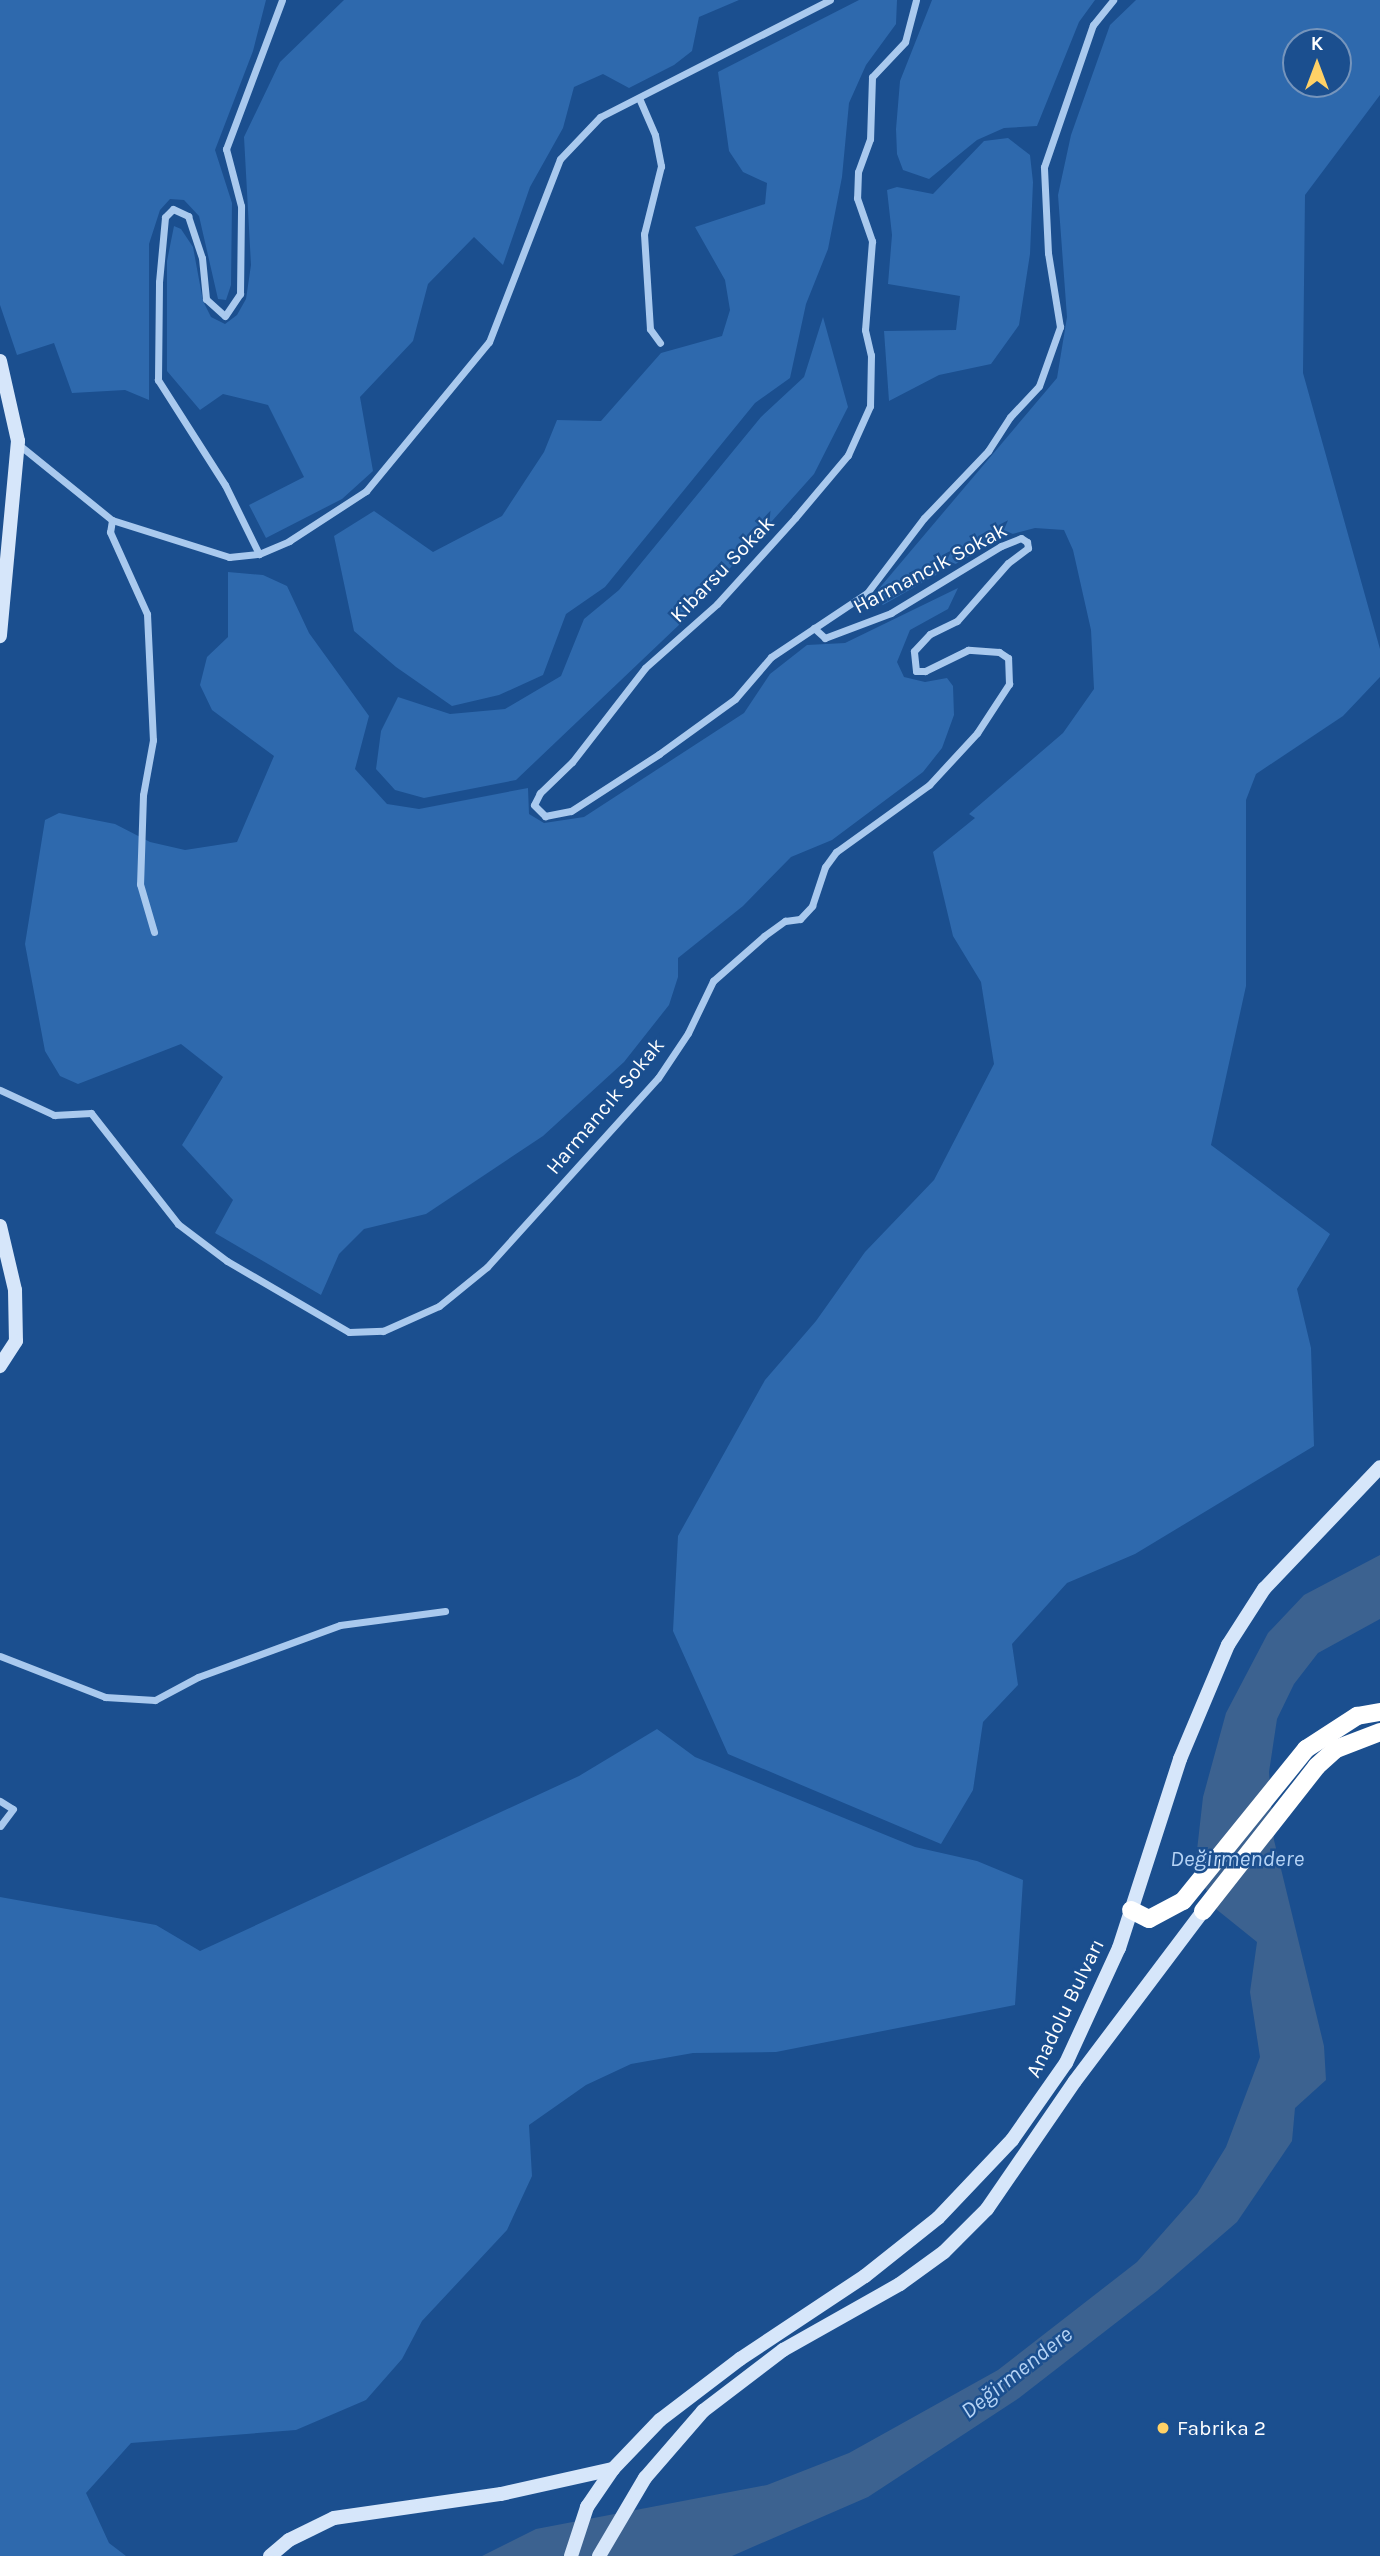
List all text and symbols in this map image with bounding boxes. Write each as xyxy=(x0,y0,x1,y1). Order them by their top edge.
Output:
north arrow xyxy=(1282,28,1352,98)
text: K xyxy=(1311,33,1323,55)
street label: Kibarsu Sokak xyxy=(665,510,779,628)
street label: Harmancık Sokak xyxy=(849,517,1011,619)
street label: Harmancık Sokak xyxy=(541,1033,669,1179)
water label: Değirmendere xyxy=(1170,1845,1304,1873)
street label: Anadolu Bulvarı xyxy=(1020,1934,1110,2082)
water label: Değirmendere xyxy=(956,2321,1078,2425)
place label: Fabrika 2 xyxy=(1177,2415,1266,2441)
marker: Fabrika 2 xyxy=(1155,2420,1171,2436)

